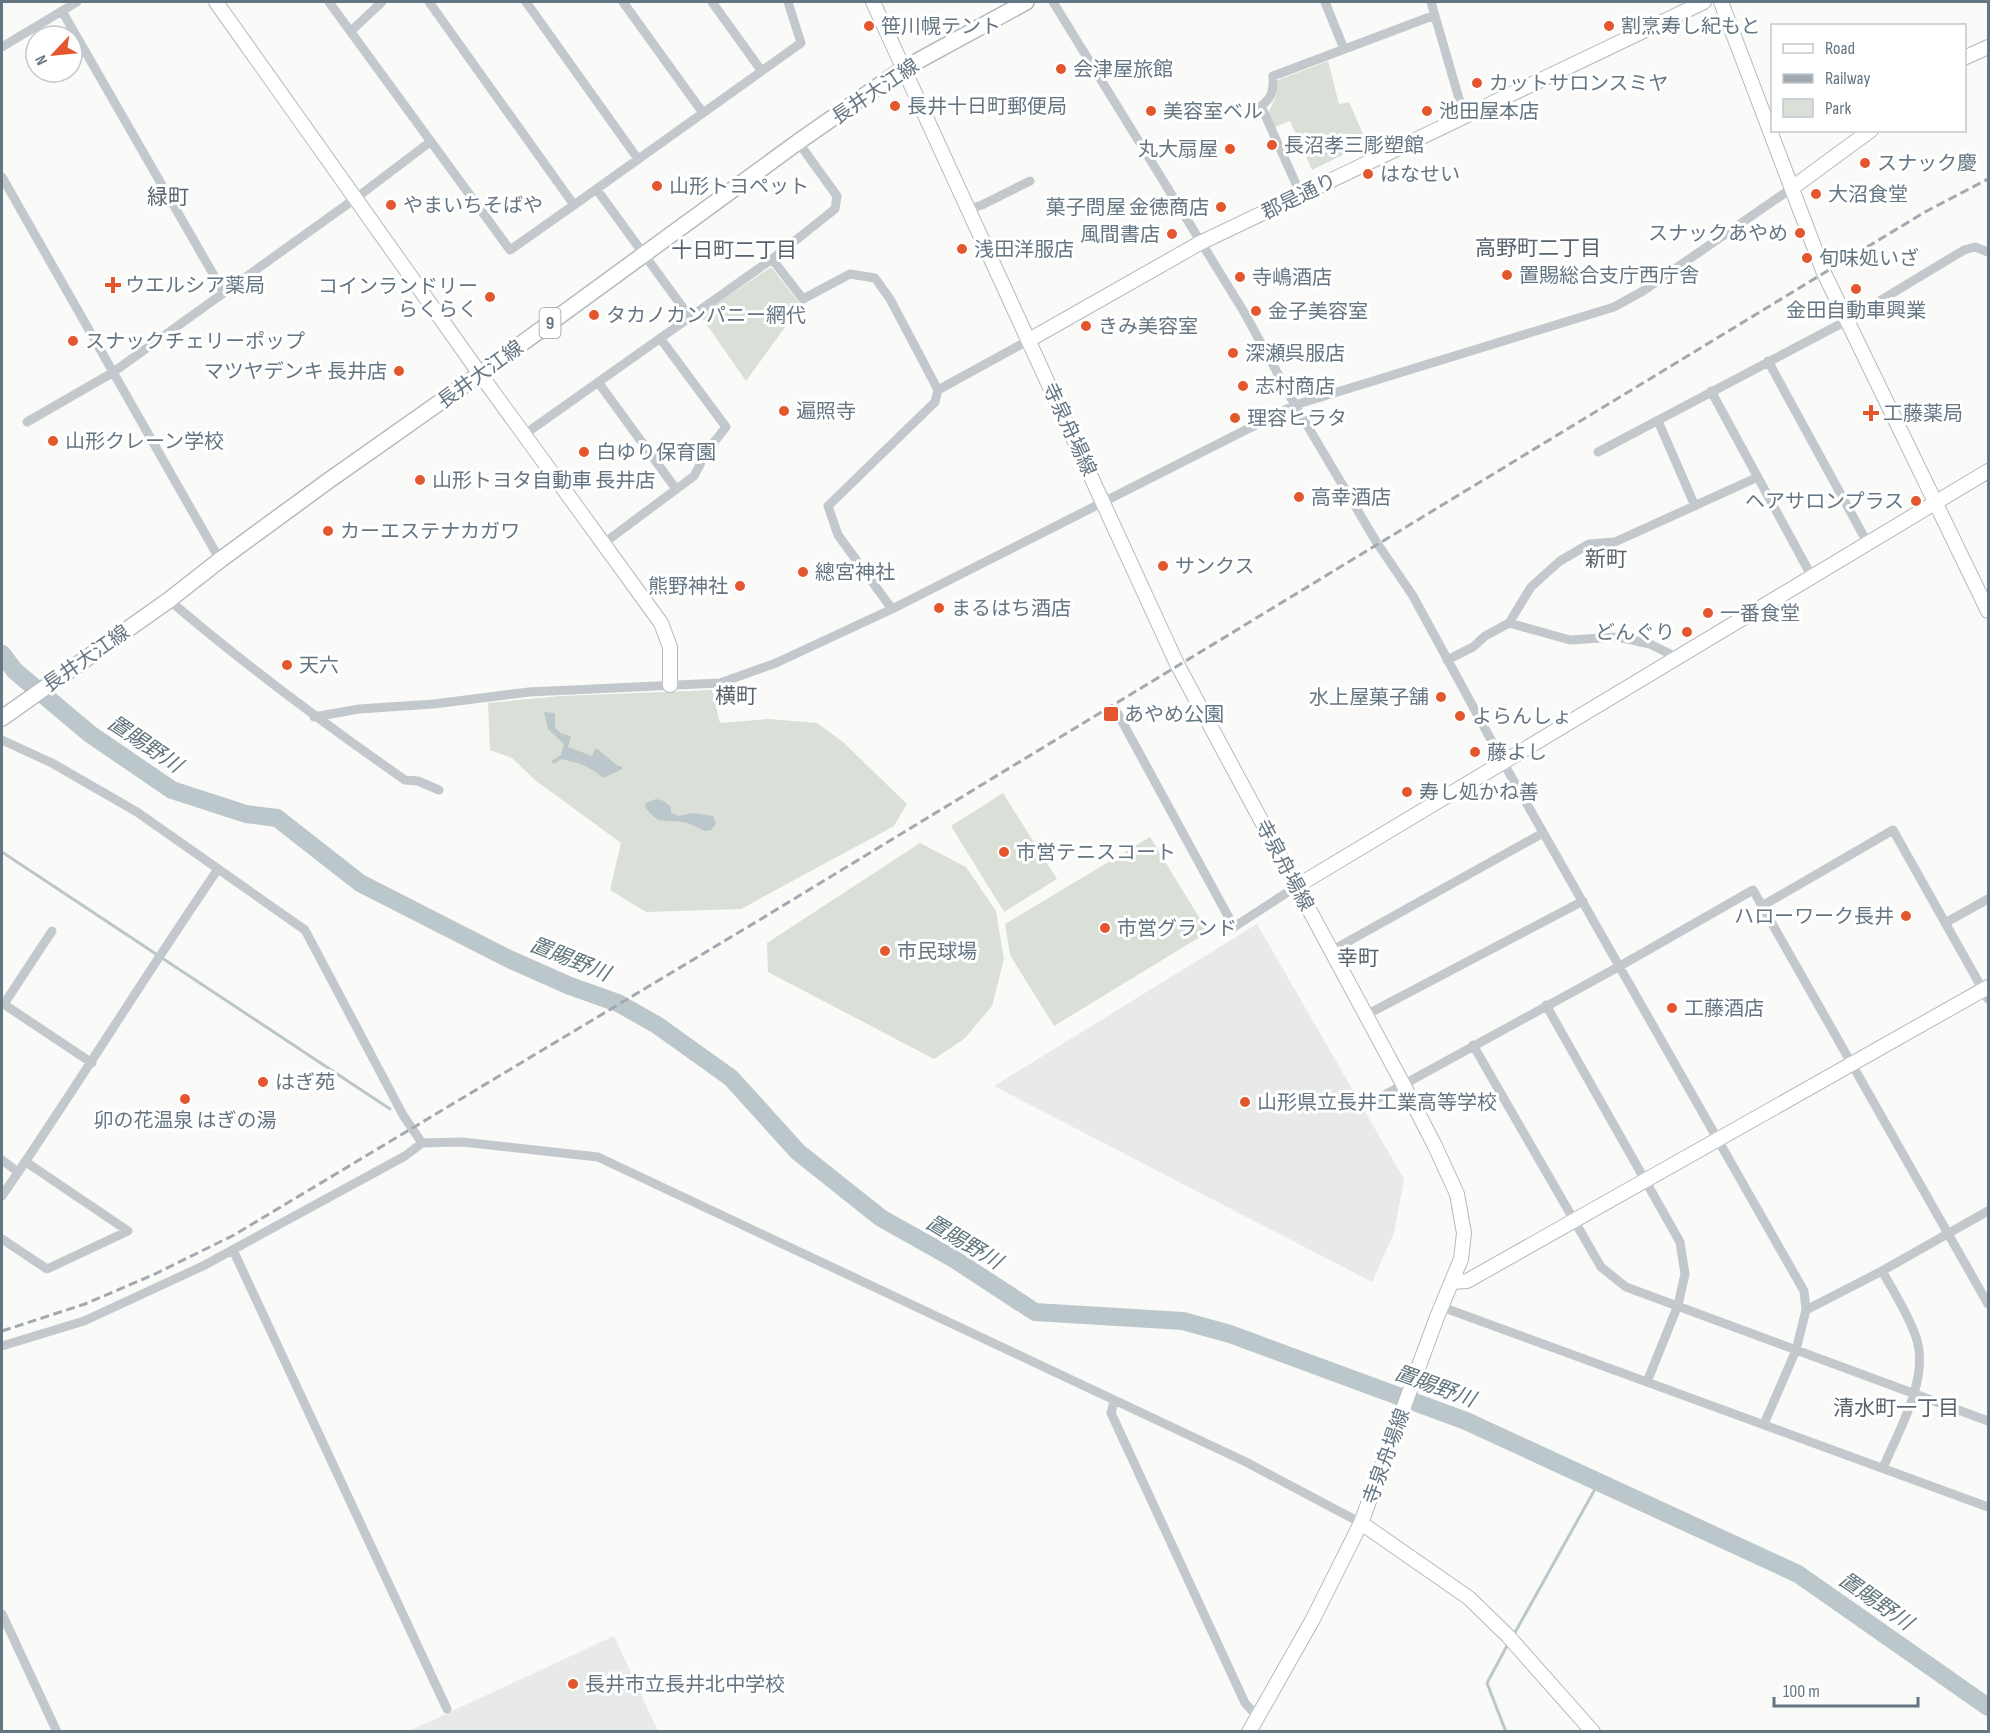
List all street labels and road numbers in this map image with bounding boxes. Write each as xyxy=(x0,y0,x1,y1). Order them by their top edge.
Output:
street label: 長井大江線 xyxy=(827,54,924,130)
street label: 郡是通り xyxy=(1258,169,1341,225)
road number: 9 xyxy=(540,308,560,338)
street label: 長井大江線 xyxy=(433,336,528,414)
street label: 寺泉舟場線 xyxy=(1037,379,1101,480)
street label: 長井大江線 xyxy=(39,620,134,697)
street label: 寺泉舟場線 xyxy=(1250,816,1318,915)
street label: 寺泉舟場線 xyxy=(1359,1405,1415,1507)

